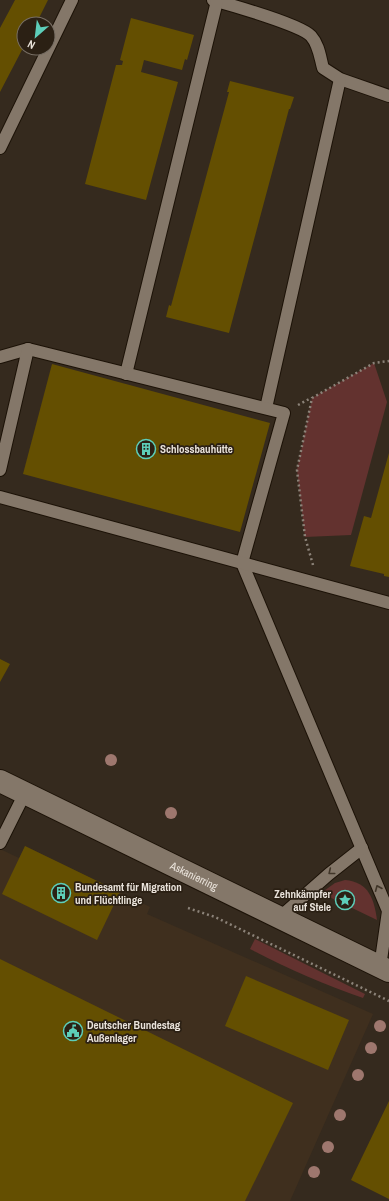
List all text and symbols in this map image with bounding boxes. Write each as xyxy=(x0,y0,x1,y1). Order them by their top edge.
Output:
north arrow xyxy=(16,16,56,56)
text: N xyxy=(25,37,37,53)
building icon: Schlossbauhütte xyxy=(135,438,157,460)
place label: Schlossbauhütte xyxy=(160,442,233,456)
street label: Askanierring xyxy=(167,858,220,893)
one-way arrow xyxy=(328,868,336,875)
place label: Bundesamt für Migration und Flüchtlinge xyxy=(75,880,182,907)
building icon: Bundesamt für Migration und Flüchtlinge xyxy=(50,882,72,904)
one-way arrow xyxy=(375,885,383,892)
place label: Zehnkämpfer auf Stele xyxy=(274,887,331,914)
place icon: Zehnkämpfer auf Stele xyxy=(334,889,356,911)
place label: Deutscher Bundestag Außenlager xyxy=(87,1018,181,1045)
public building icon: Deutscher Bundestag Außenlager xyxy=(62,1020,84,1042)

